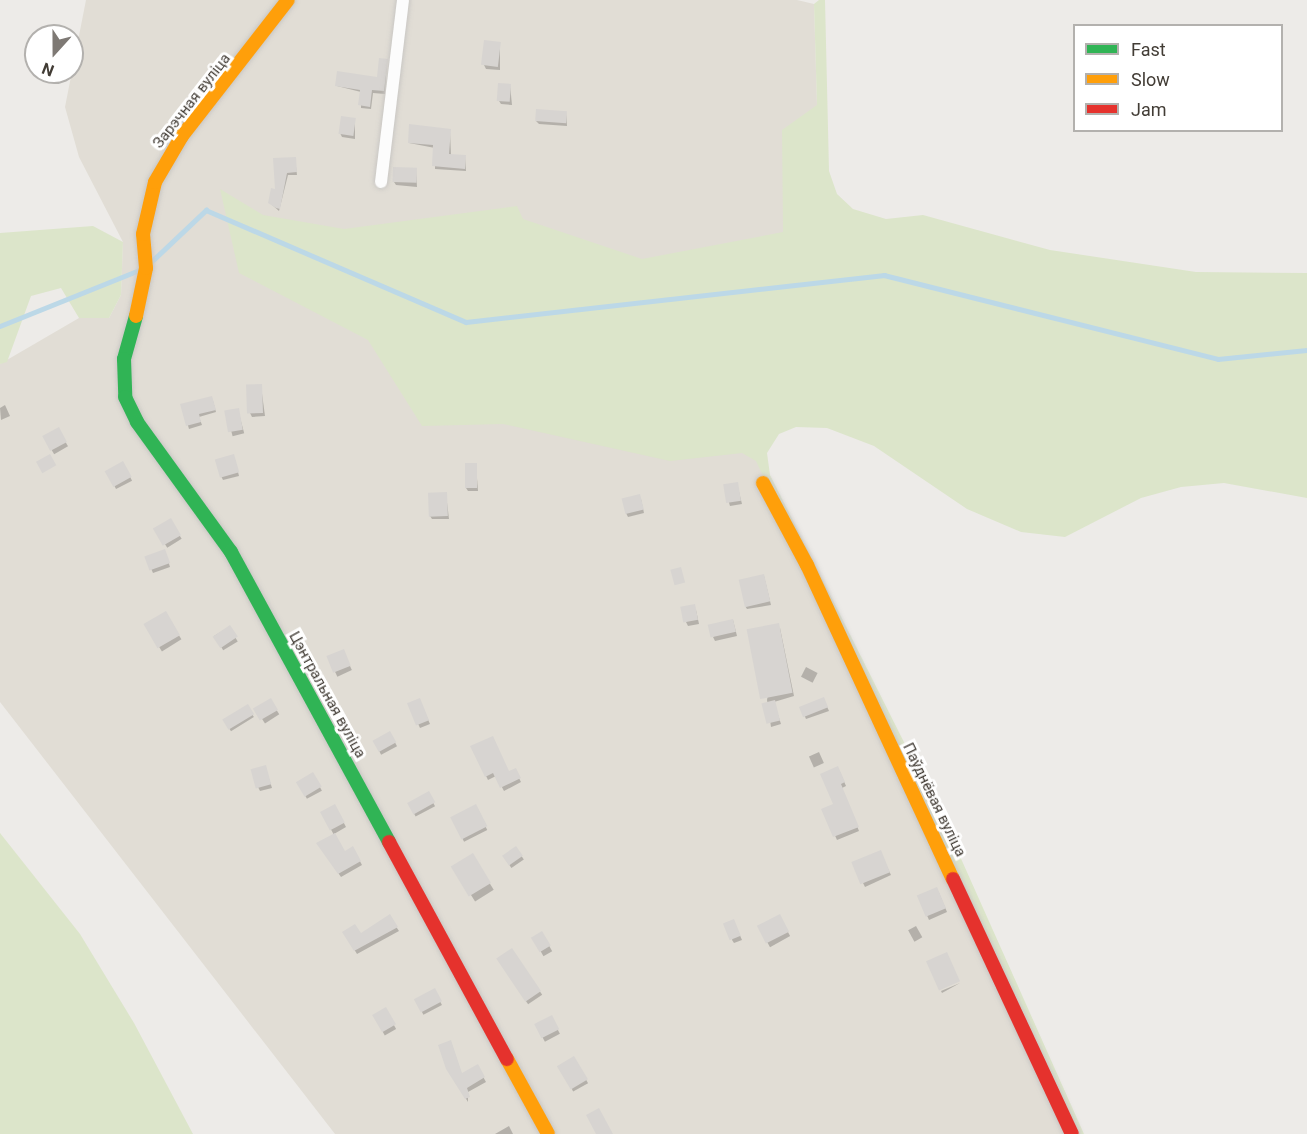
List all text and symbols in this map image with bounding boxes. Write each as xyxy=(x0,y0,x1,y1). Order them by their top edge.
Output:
north arrow xyxy=(24,24,84,84)
legend xyxy=(1073,24,1283,132)
text: Fast xyxy=(1131,39,1166,60)
street label: Зарэчная вуліца xyxy=(149,50,235,152)
text: N xyxy=(39,59,57,80)
text: Slow xyxy=(1131,69,1170,90)
text: Jam xyxy=(1131,99,1167,120)
street label: Цэнтральная вуліца xyxy=(285,629,369,761)
street label: Паўднёвая вуліца xyxy=(899,740,969,860)

